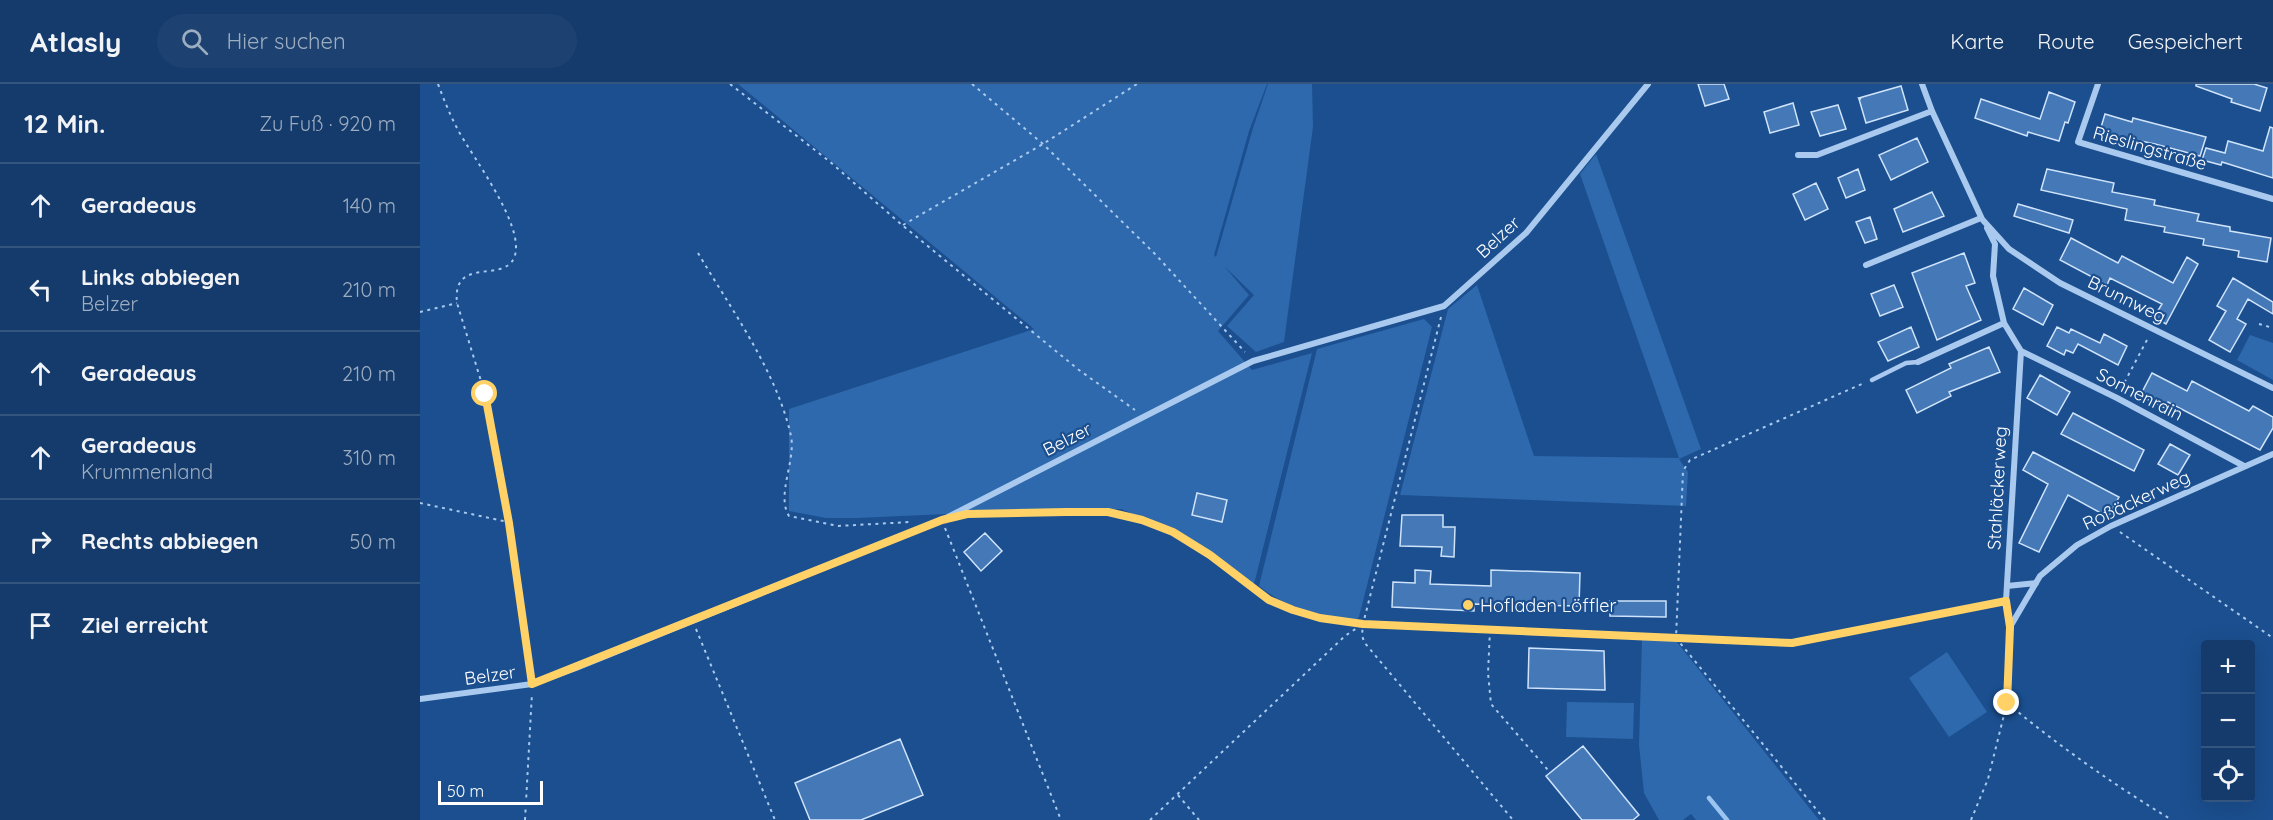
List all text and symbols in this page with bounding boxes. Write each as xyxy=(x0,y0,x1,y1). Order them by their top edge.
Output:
search box xyxy=(157,14,577,68)
text: Atlasly xyxy=(30,24,121,59)
icon: search xyxy=(178,25,211,58)
text: Hier suchen xyxy=(226,27,346,55)
text: Karte xyxy=(1950,28,2004,54)
text: Route xyxy=(2037,28,2095,54)
text: Gespeichert xyxy=(2128,28,2243,54)
text: 12 Min. xyxy=(24,107,106,140)
text: Zu Fuß · 920 m xyxy=(259,111,396,136)
street label: Rieslingstraße xyxy=(2090,121,2210,175)
icon: ahead xyxy=(24,189,57,222)
text: Geradeaus xyxy=(81,191,196,219)
text: 140 m xyxy=(343,193,396,218)
street label: Belzer xyxy=(1471,211,1525,263)
text: Links abbiegen xyxy=(81,263,240,291)
street label: Brunnweg xyxy=(2084,270,2170,328)
icon: left xyxy=(24,273,57,306)
text: 210 m xyxy=(342,277,396,302)
text: Belzer xyxy=(81,291,138,316)
icon: ahead xyxy=(24,357,57,390)
text: Geradeaus xyxy=(81,359,196,387)
text: 210 m xyxy=(342,361,396,386)
street label: Sonnenrain xyxy=(2093,362,2187,426)
route start xyxy=(471,380,497,406)
street label: Belzer xyxy=(1039,417,1095,461)
street label: Stahläckerweg xyxy=(1982,426,2012,550)
text: Geradeaus xyxy=(81,431,196,459)
icon: ahead xyxy=(24,441,57,474)
text: 310 m xyxy=(343,445,396,470)
text: Krummenland xyxy=(81,459,213,484)
street label: Roßäckerweg xyxy=(2079,465,2193,535)
icon: right xyxy=(24,525,57,558)
text: Rechts abbiegen xyxy=(81,527,259,555)
text: 50 m xyxy=(350,529,396,554)
place label: Hofladen Löffler xyxy=(1480,594,1616,617)
marker: Hofladen Löffler xyxy=(1461,598,1475,612)
icon: arrive xyxy=(24,609,57,642)
text: Ziel erreicht xyxy=(81,611,209,639)
map controls xyxy=(2201,640,2255,802)
button: + xyxy=(2201,640,2255,694)
street label: Belzer xyxy=(463,660,517,690)
route end xyxy=(1993,689,2019,715)
button: − xyxy=(2201,694,2255,748)
button: locate xyxy=(2201,748,2255,802)
scale bar xyxy=(438,778,543,806)
text: 50 m xyxy=(447,781,484,801)

